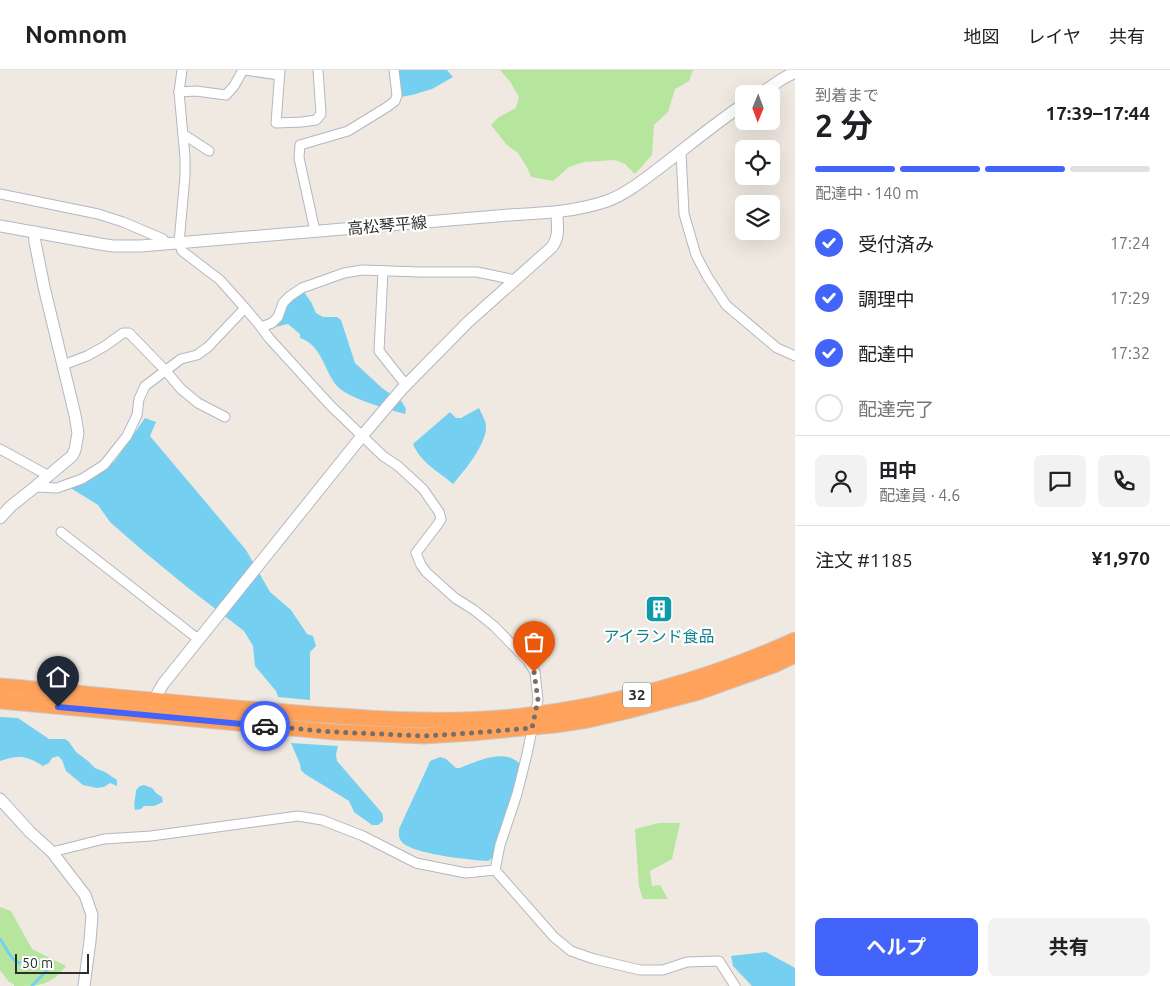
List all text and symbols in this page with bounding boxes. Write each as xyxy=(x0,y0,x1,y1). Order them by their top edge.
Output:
text: Nomnom xyxy=(25,21,127,48)
text: 地図 xyxy=(964,26,1000,46)
text: レイヤ xyxy=(1028,26,1081,46)
text: 共有 xyxy=(1109,26,1145,46)
north arrow xyxy=(735,85,780,130)
map controls xyxy=(735,85,780,240)
text: 到着まで xyxy=(815,86,879,104)
text: 17:39–17:44 xyxy=(1045,102,1150,124)
text: 2 分 xyxy=(815,107,873,143)
button: locate xyxy=(735,140,780,185)
text: 配達中 · 140 m xyxy=(815,184,919,202)
button: layers xyxy=(735,195,780,240)
street label: 高松琴平線 xyxy=(346,213,428,237)
icon: check xyxy=(815,229,843,257)
text: 受付済み xyxy=(858,233,934,255)
text: 17:24 xyxy=(1110,234,1150,252)
icon: check xyxy=(815,284,843,312)
text: 調理中 xyxy=(858,288,915,310)
text: 17:29 xyxy=(1110,289,1150,307)
icon: check xyxy=(815,339,843,367)
text: 配達中 xyxy=(858,343,915,365)
text: 17:32 xyxy=(1110,344,1150,362)
text: 配達完了 xyxy=(858,398,934,420)
button: person xyxy=(815,455,867,507)
button: chat xyxy=(1034,455,1086,507)
button: phone xyxy=(1098,455,1150,507)
text: 田中 xyxy=(879,459,917,481)
text: 配達員 · 4.6 xyxy=(879,486,960,504)
text: ¥1,970 xyxy=(1092,547,1150,569)
text: 注文 #1185 xyxy=(815,549,913,571)
building icon: アイランド食品 xyxy=(644,594,674,624)
pin xyxy=(513,621,555,672)
place label: アイランド食品 xyxy=(603,627,715,645)
icon: bag xyxy=(520,628,548,656)
pin xyxy=(37,656,79,707)
icon: home xyxy=(44,663,72,691)
road number: 32 xyxy=(623,682,651,708)
courier xyxy=(240,701,290,751)
icon: car xyxy=(251,712,279,740)
button: ヘルプ xyxy=(815,918,978,976)
button: 共有 xyxy=(988,918,1150,976)
scale bar xyxy=(15,951,89,974)
text: 50 m xyxy=(22,955,53,971)

